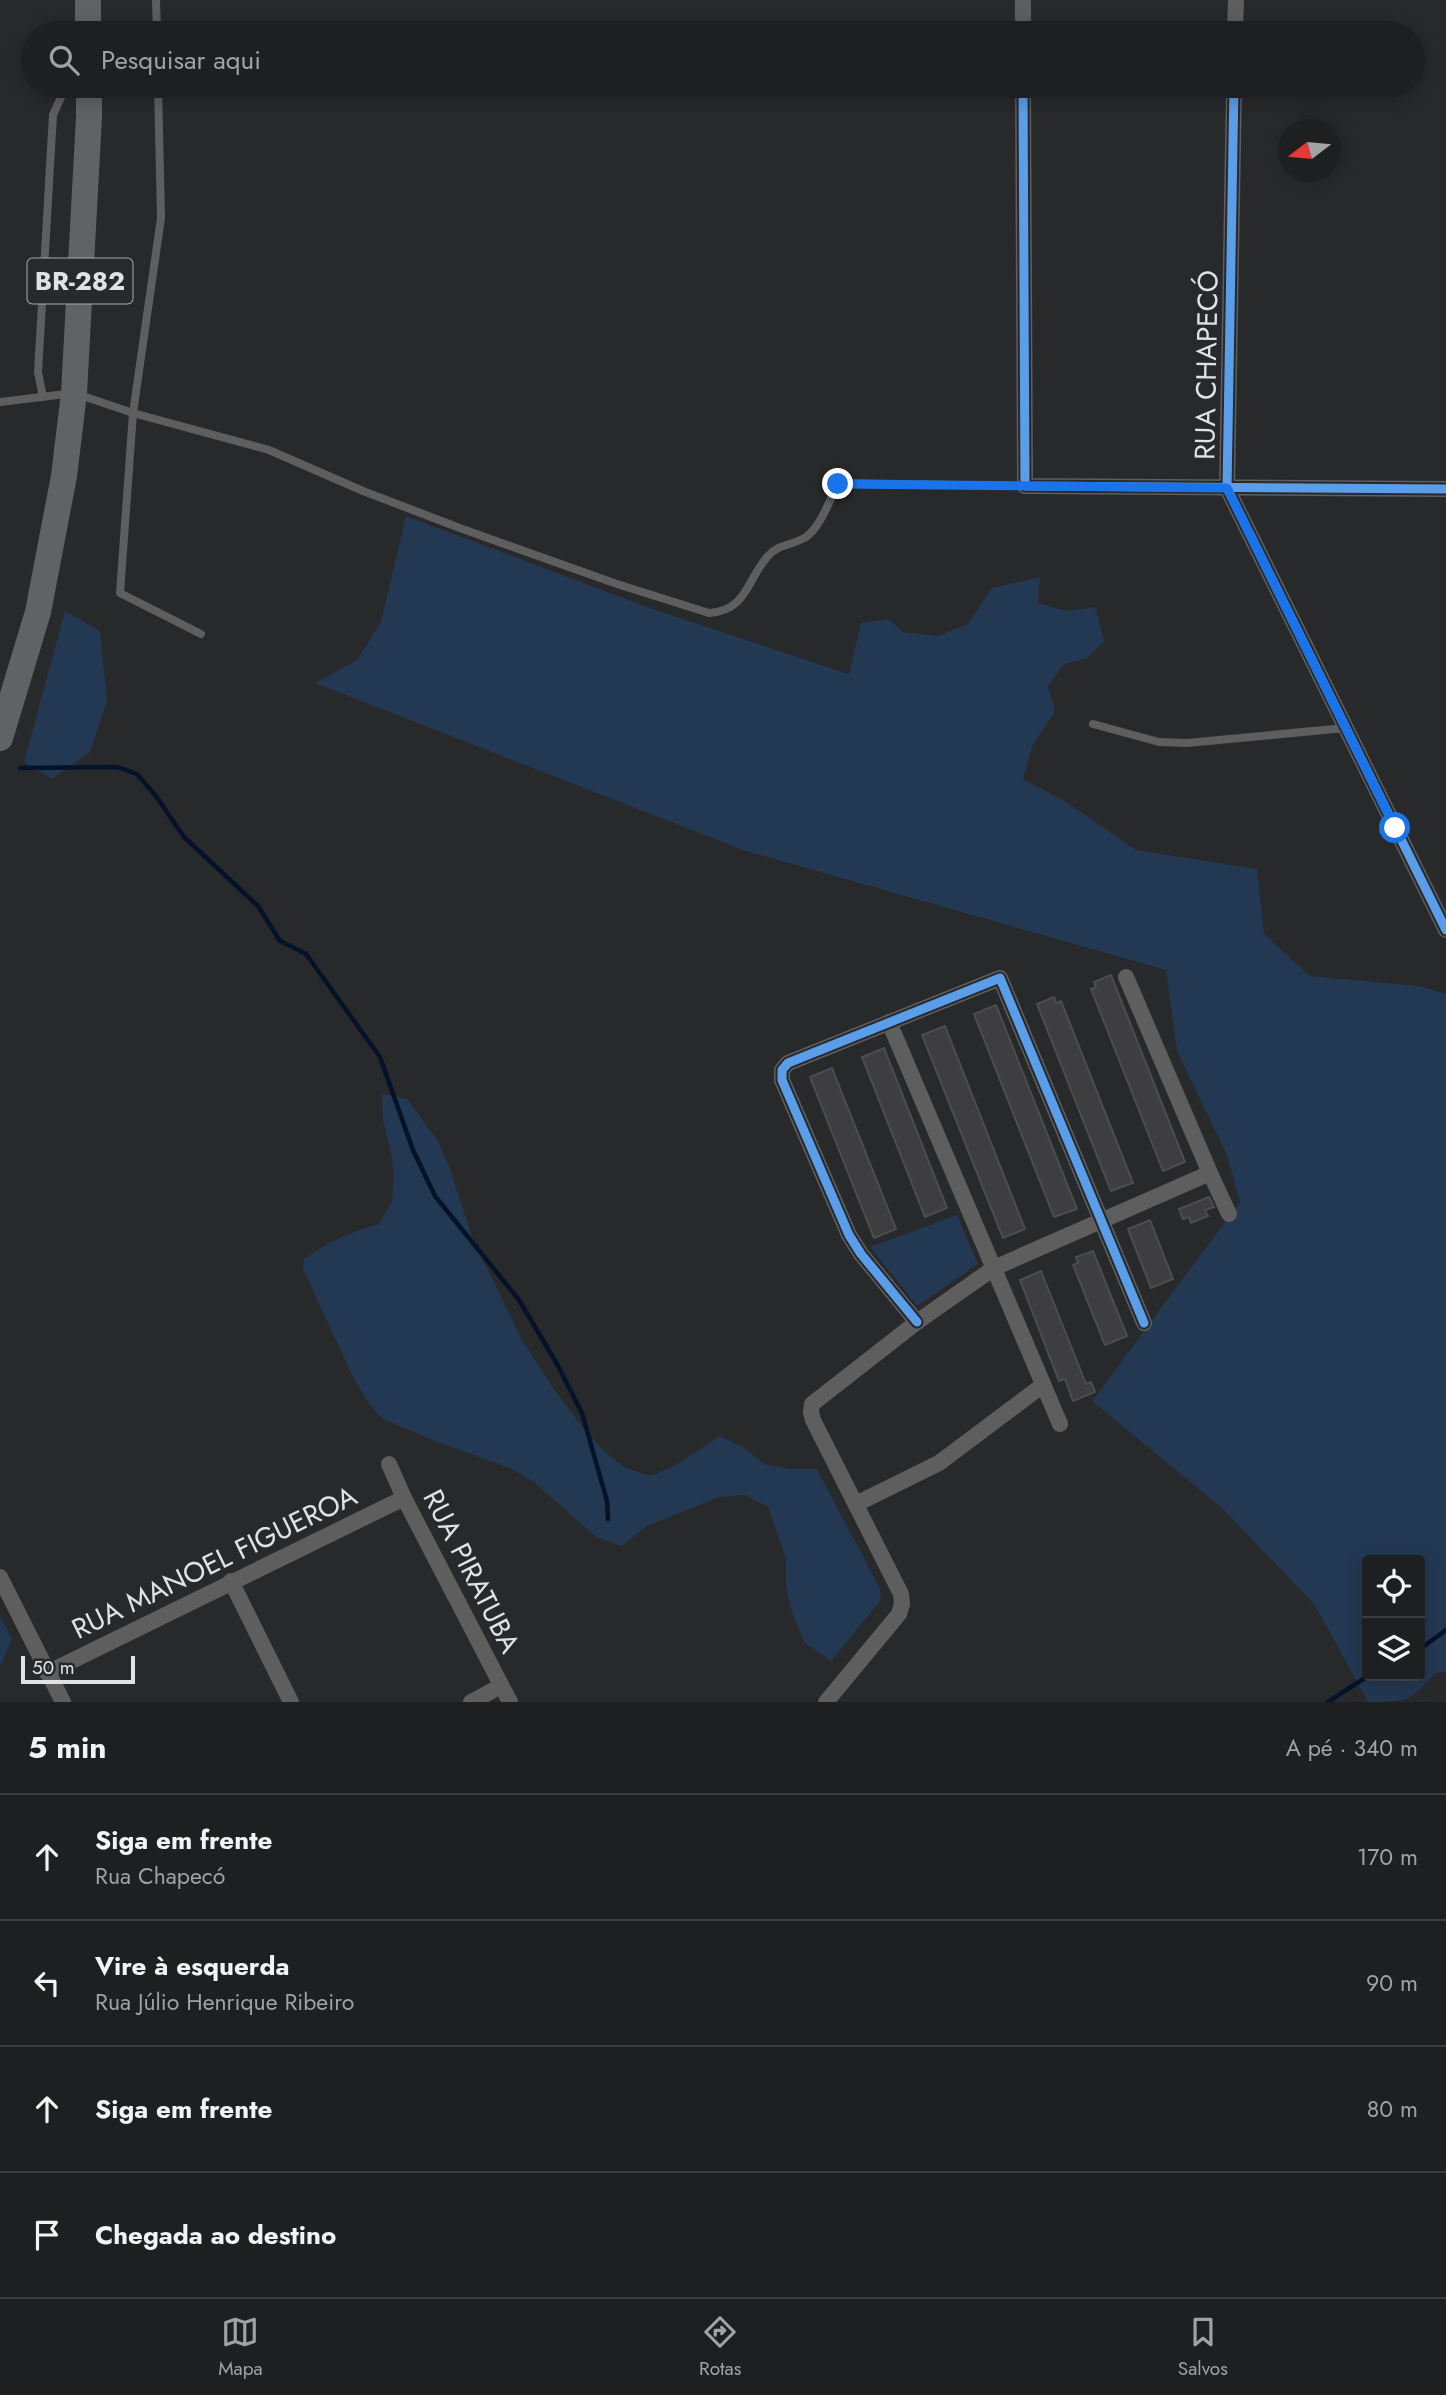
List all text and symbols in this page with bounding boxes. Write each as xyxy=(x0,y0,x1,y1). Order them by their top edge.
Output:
search box xyxy=(21,21,1425,98)
icon: search xyxy=(45,41,83,79)
text: Pesquisar aqui xyxy=(101,41,261,79)
north arrow xyxy=(1278,119,1341,182)
road number: BR-282 xyxy=(28,258,132,304)
street label: RUA CHAPECÓ xyxy=(1184,270,1229,460)
route end xyxy=(822,468,853,499)
route start xyxy=(1379,812,1410,843)
street label: RUA MANOEL FIGUEROA xyxy=(65,1475,364,1649)
street label: RUA PIRATUBA xyxy=(413,1482,531,1661)
map controls xyxy=(1362,1555,1425,1681)
button: locate xyxy=(1362,1555,1425,1618)
button: layers xyxy=(1362,1618,1425,1681)
scale bar xyxy=(21,1653,135,1685)
text: 50 m xyxy=(32,1654,75,1681)
text: 5 min xyxy=(28,1726,106,1769)
text: A pé · 340 m xyxy=(1286,1731,1418,1765)
text: Siga em frente xyxy=(95,1821,272,1859)
icon: ahead xyxy=(28,1838,66,1876)
text: 170 m xyxy=(1357,1840,1418,1874)
text: Rua Chapecó xyxy=(95,1859,225,1893)
text: Vire à esquerda xyxy=(95,1947,290,1985)
icon: left xyxy=(28,1964,66,2002)
text: 90 m xyxy=(1366,1966,1418,2000)
text: Rua Júlio Henrique Ribeiro xyxy=(95,1985,354,2019)
icon: ahead xyxy=(28,2090,66,2128)
text: Siga em frente xyxy=(95,2090,272,2128)
text: 80 m xyxy=(1367,2092,1418,2126)
icon: arrive xyxy=(28,2216,66,2254)
text: Chegada ao destino xyxy=(95,2216,336,2254)
tab: Mapa xyxy=(218,2313,263,2382)
tab: Rotas xyxy=(699,2313,741,2382)
tab: Salvos xyxy=(1178,2313,1228,2382)

